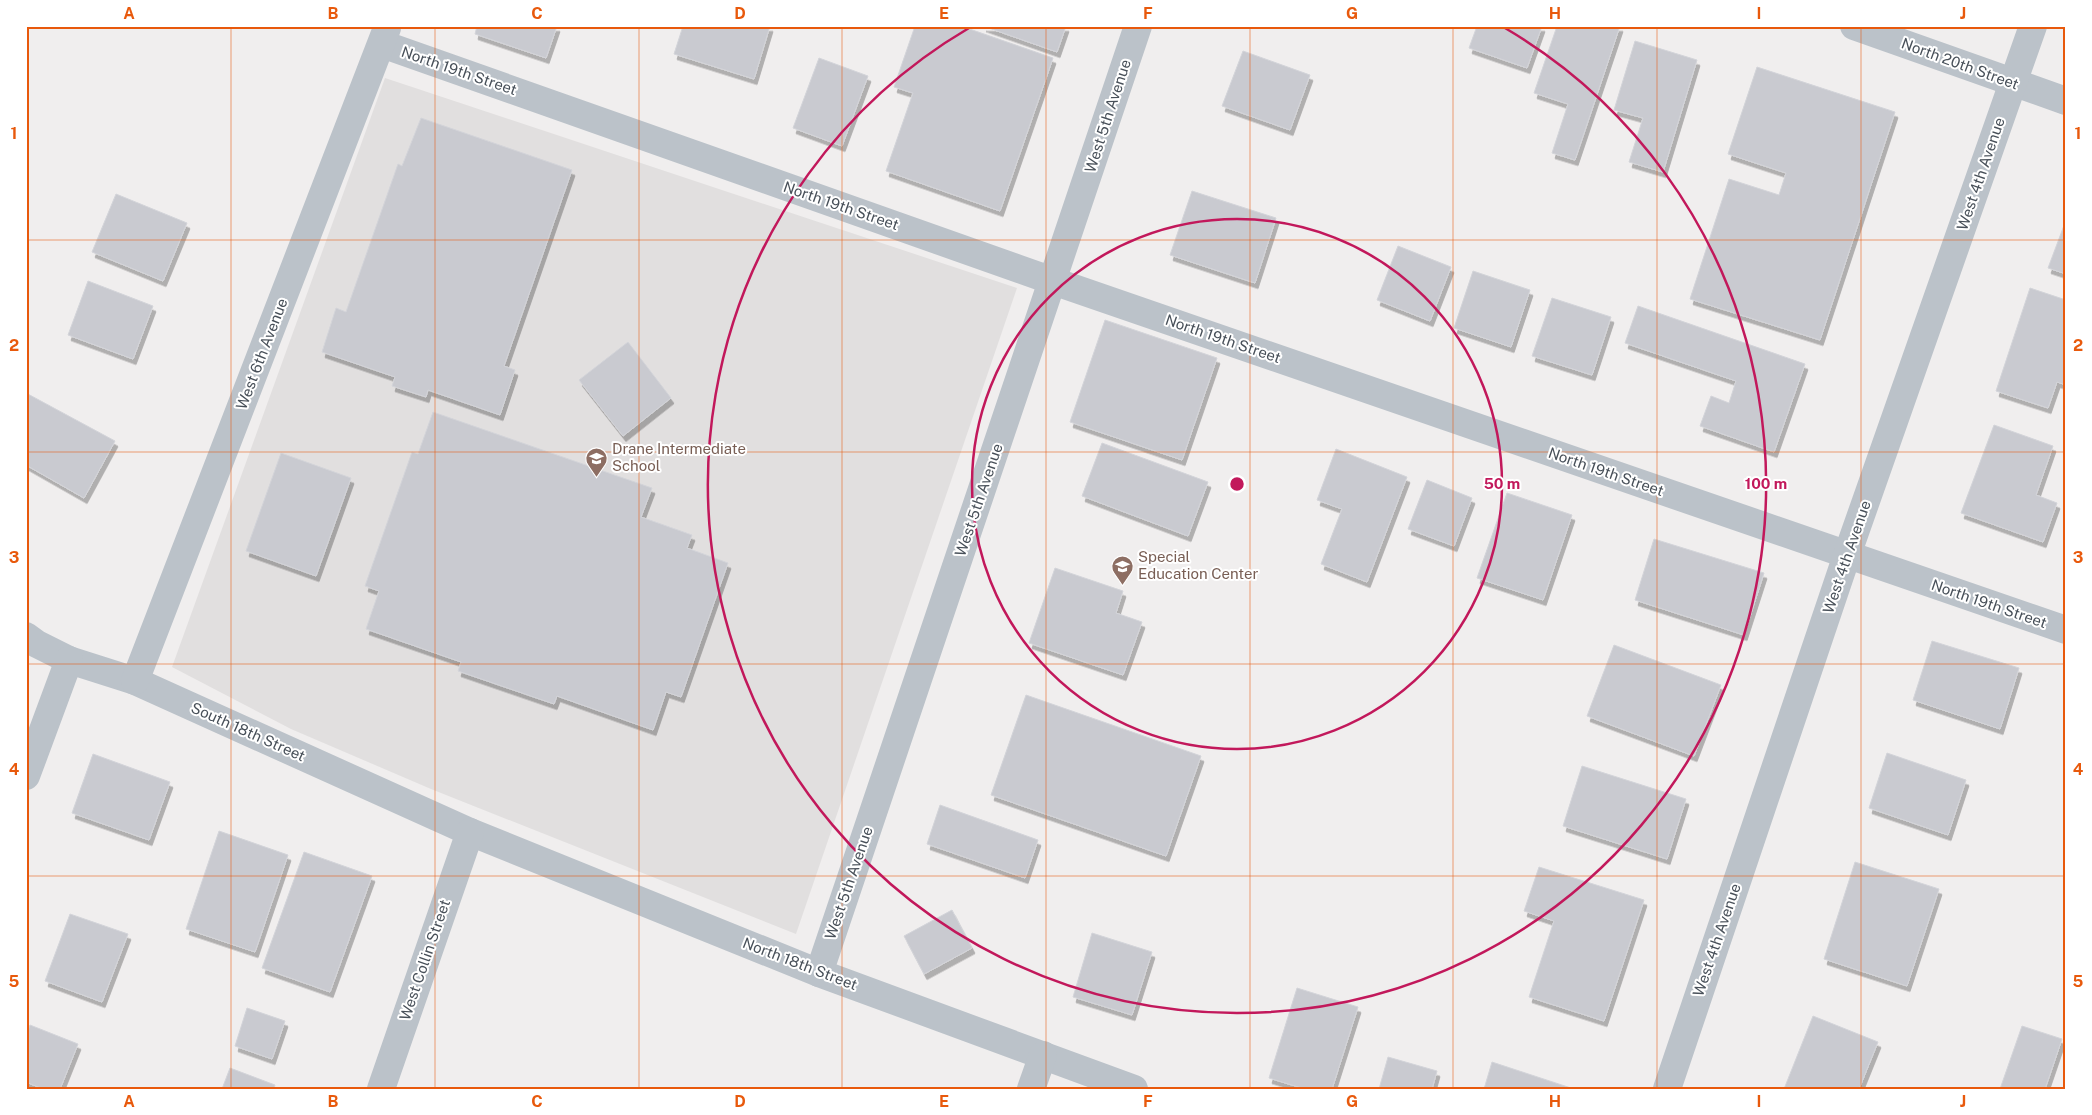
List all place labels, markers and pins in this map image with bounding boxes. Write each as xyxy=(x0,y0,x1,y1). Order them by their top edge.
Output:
place label: Drane Intermediate School xyxy=(612,440,746,474)
school or university icon: Drane Intermediate School xyxy=(584,446,608,477)
centre of rings xyxy=(1228,475,1246,493)
place label: Special Education Center xyxy=(1138,548,1258,582)
school or university icon: Special Education Center xyxy=(1110,554,1134,585)

